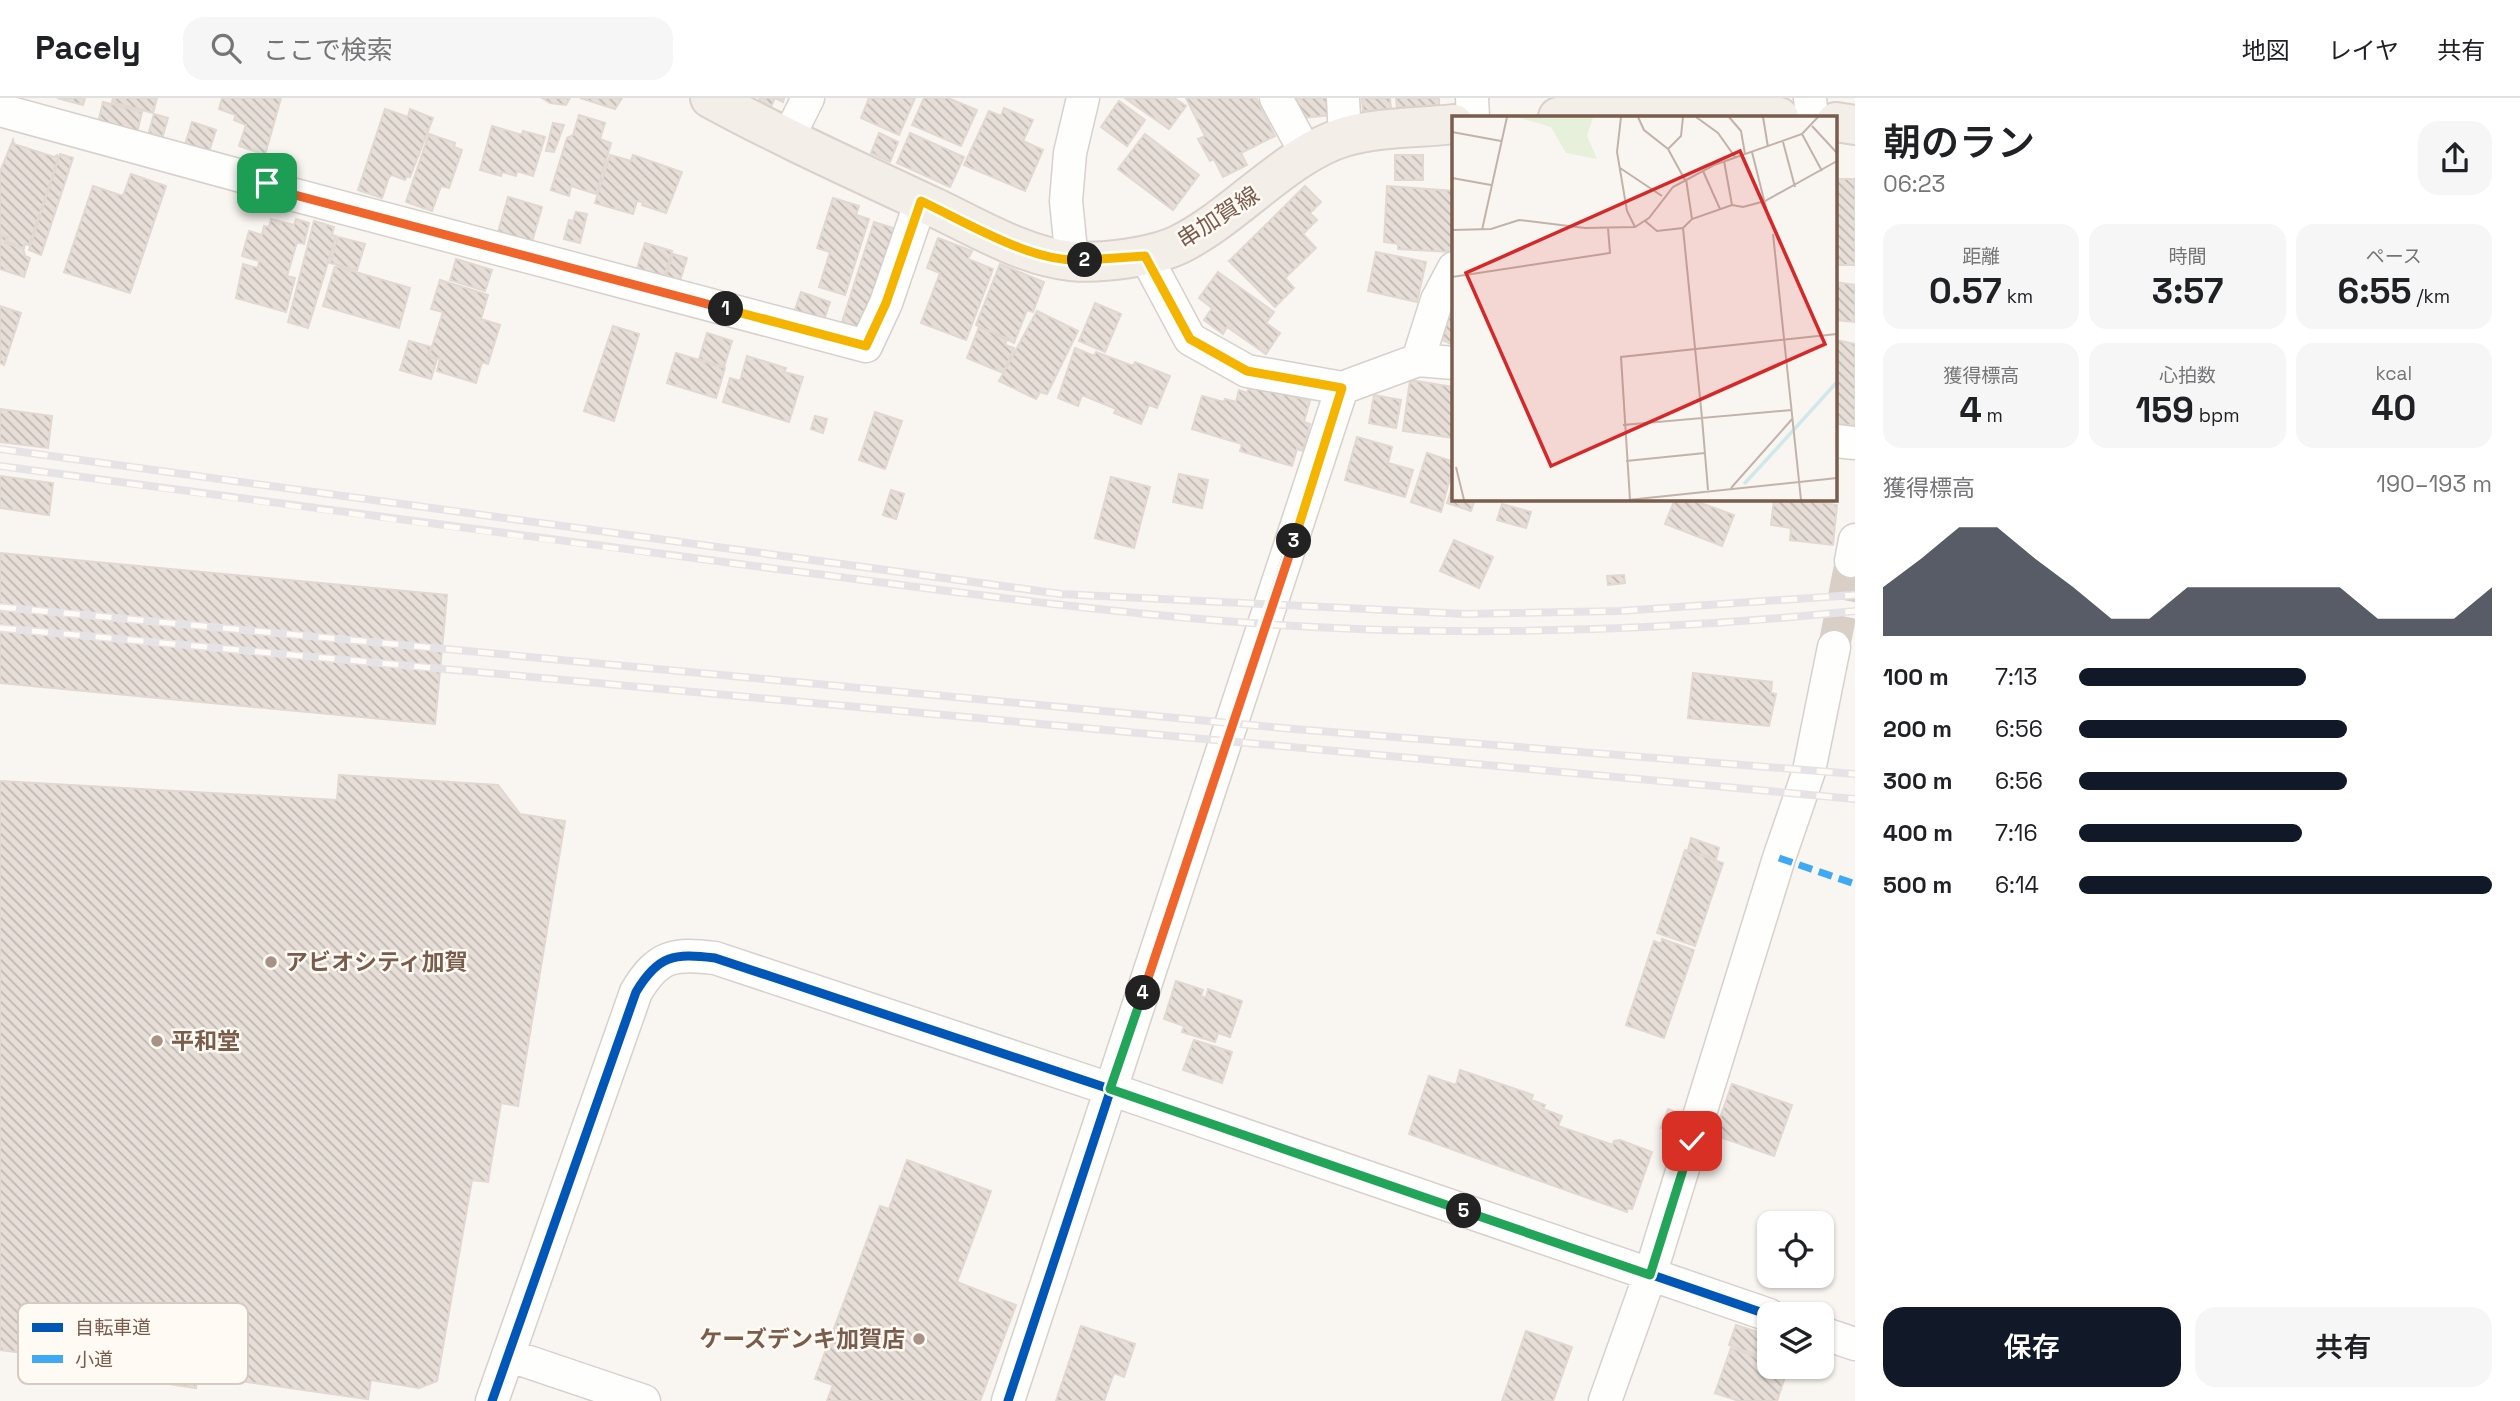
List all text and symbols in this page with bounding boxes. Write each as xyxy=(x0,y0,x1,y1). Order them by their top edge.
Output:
search box xyxy=(183,17,673,80)
text: Pacely xyxy=(35,27,141,69)
icon: search xyxy=(207,29,245,67)
text: ここで検索 xyxy=(263,33,393,67)
text: 地図 xyxy=(2242,35,2290,66)
text: レイヤ xyxy=(2328,35,2399,66)
text: 共有 xyxy=(2437,35,2485,66)
inset map xyxy=(1452,116,1838,500)
text: 朝のラン xyxy=(1883,119,2035,167)
button: share xyxy=(2418,121,2492,195)
pin xyxy=(237,153,297,213)
icon: arrive xyxy=(248,164,286,202)
text: 06:23 xyxy=(1883,169,1945,199)
street label: 串加賀線 xyxy=(1171,179,1265,255)
pin: 2 xyxy=(1068,242,1102,278)
text: 距離 xyxy=(1962,244,2000,269)
text: 時間 xyxy=(2168,244,2207,269)
text: ペース xyxy=(2366,244,2422,269)
text: 2 xyxy=(1079,247,1090,272)
text: 0.57 xyxy=(1929,269,2002,313)
text: 3:57 xyxy=(2152,269,2223,313)
text: 6:55 xyxy=(2338,269,2412,313)
text: km xyxy=(2002,284,2033,309)
text: /km xyxy=(2412,284,2450,309)
pin: 1 xyxy=(708,292,744,326)
text: 1 xyxy=(721,296,730,321)
text: kcal xyxy=(2375,361,2412,386)
text: 獲得標高 xyxy=(1943,363,2019,388)
text: 心拍数 xyxy=(2159,363,2216,388)
text: 40 xyxy=(2371,386,2416,430)
text: 4 xyxy=(1959,388,1982,432)
text: 159 xyxy=(2135,388,2194,432)
text: m xyxy=(1982,403,2003,428)
text: bpm xyxy=(2194,403,2240,428)
text: 190–193 m xyxy=(2376,469,2492,499)
text: 獲得標高 xyxy=(1883,473,1975,503)
pin: 3 xyxy=(1276,524,1312,558)
text: 3 xyxy=(1288,528,1299,553)
text: 100 m xyxy=(1883,662,1949,692)
text: 7:13 xyxy=(1995,662,2037,692)
text: 200 m xyxy=(1883,714,1952,744)
text: 6:56 xyxy=(1995,714,2043,744)
text: 300 m xyxy=(1883,766,1952,796)
text: 6:56 xyxy=(1995,766,2043,796)
text: 400 m xyxy=(1883,818,1953,848)
text: 7:16 xyxy=(1995,818,2037,848)
text: 500 m xyxy=(1883,870,1952,900)
text: 6:14 xyxy=(1995,870,2039,900)
place label: アビオシティ加賀 xyxy=(285,947,468,977)
marker: アビオシティ加賀 xyxy=(263,954,279,970)
pin: 4 xyxy=(1126,976,1160,1010)
text: 4 xyxy=(1136,980,1149,1005)
place label: 平和堂 xyxy=(171,1026,240,1056)
marker: 平和堂 xyxy=(149,1033,165,1049)
pin xyxy=(1662,1111,1722,1171)
icon: check xyxy=(1673,1122,1711,1160)
pin: 5 xyxy=(1446,1194,1482,1228)
text: 5 xyxy=(1458,1198,1469,1223)
map controls xyxy=(1757,1211,1834,1379)
button: locate xyxy=(1757,1211,1834,1288)
button: layers xyxy=(1757,1302,1834,1379)
legend xyxy=(18,1303,248,1384)
button: 保存 xyxy=(1883,1307,2181,1387)
button: 共有 xyxy=(2195,1307,2492,1387)
text: 自転車道 xyxy=(75,1315,151,1340)
place label: ケーズデンキ加賀店 xyxy=(699,1324,905,1354)
marker: ケーズデンキ加賀店 xyxy=(911,1331,927,1347)
text: 小道 xyxy=(75,1347,113,1372)

